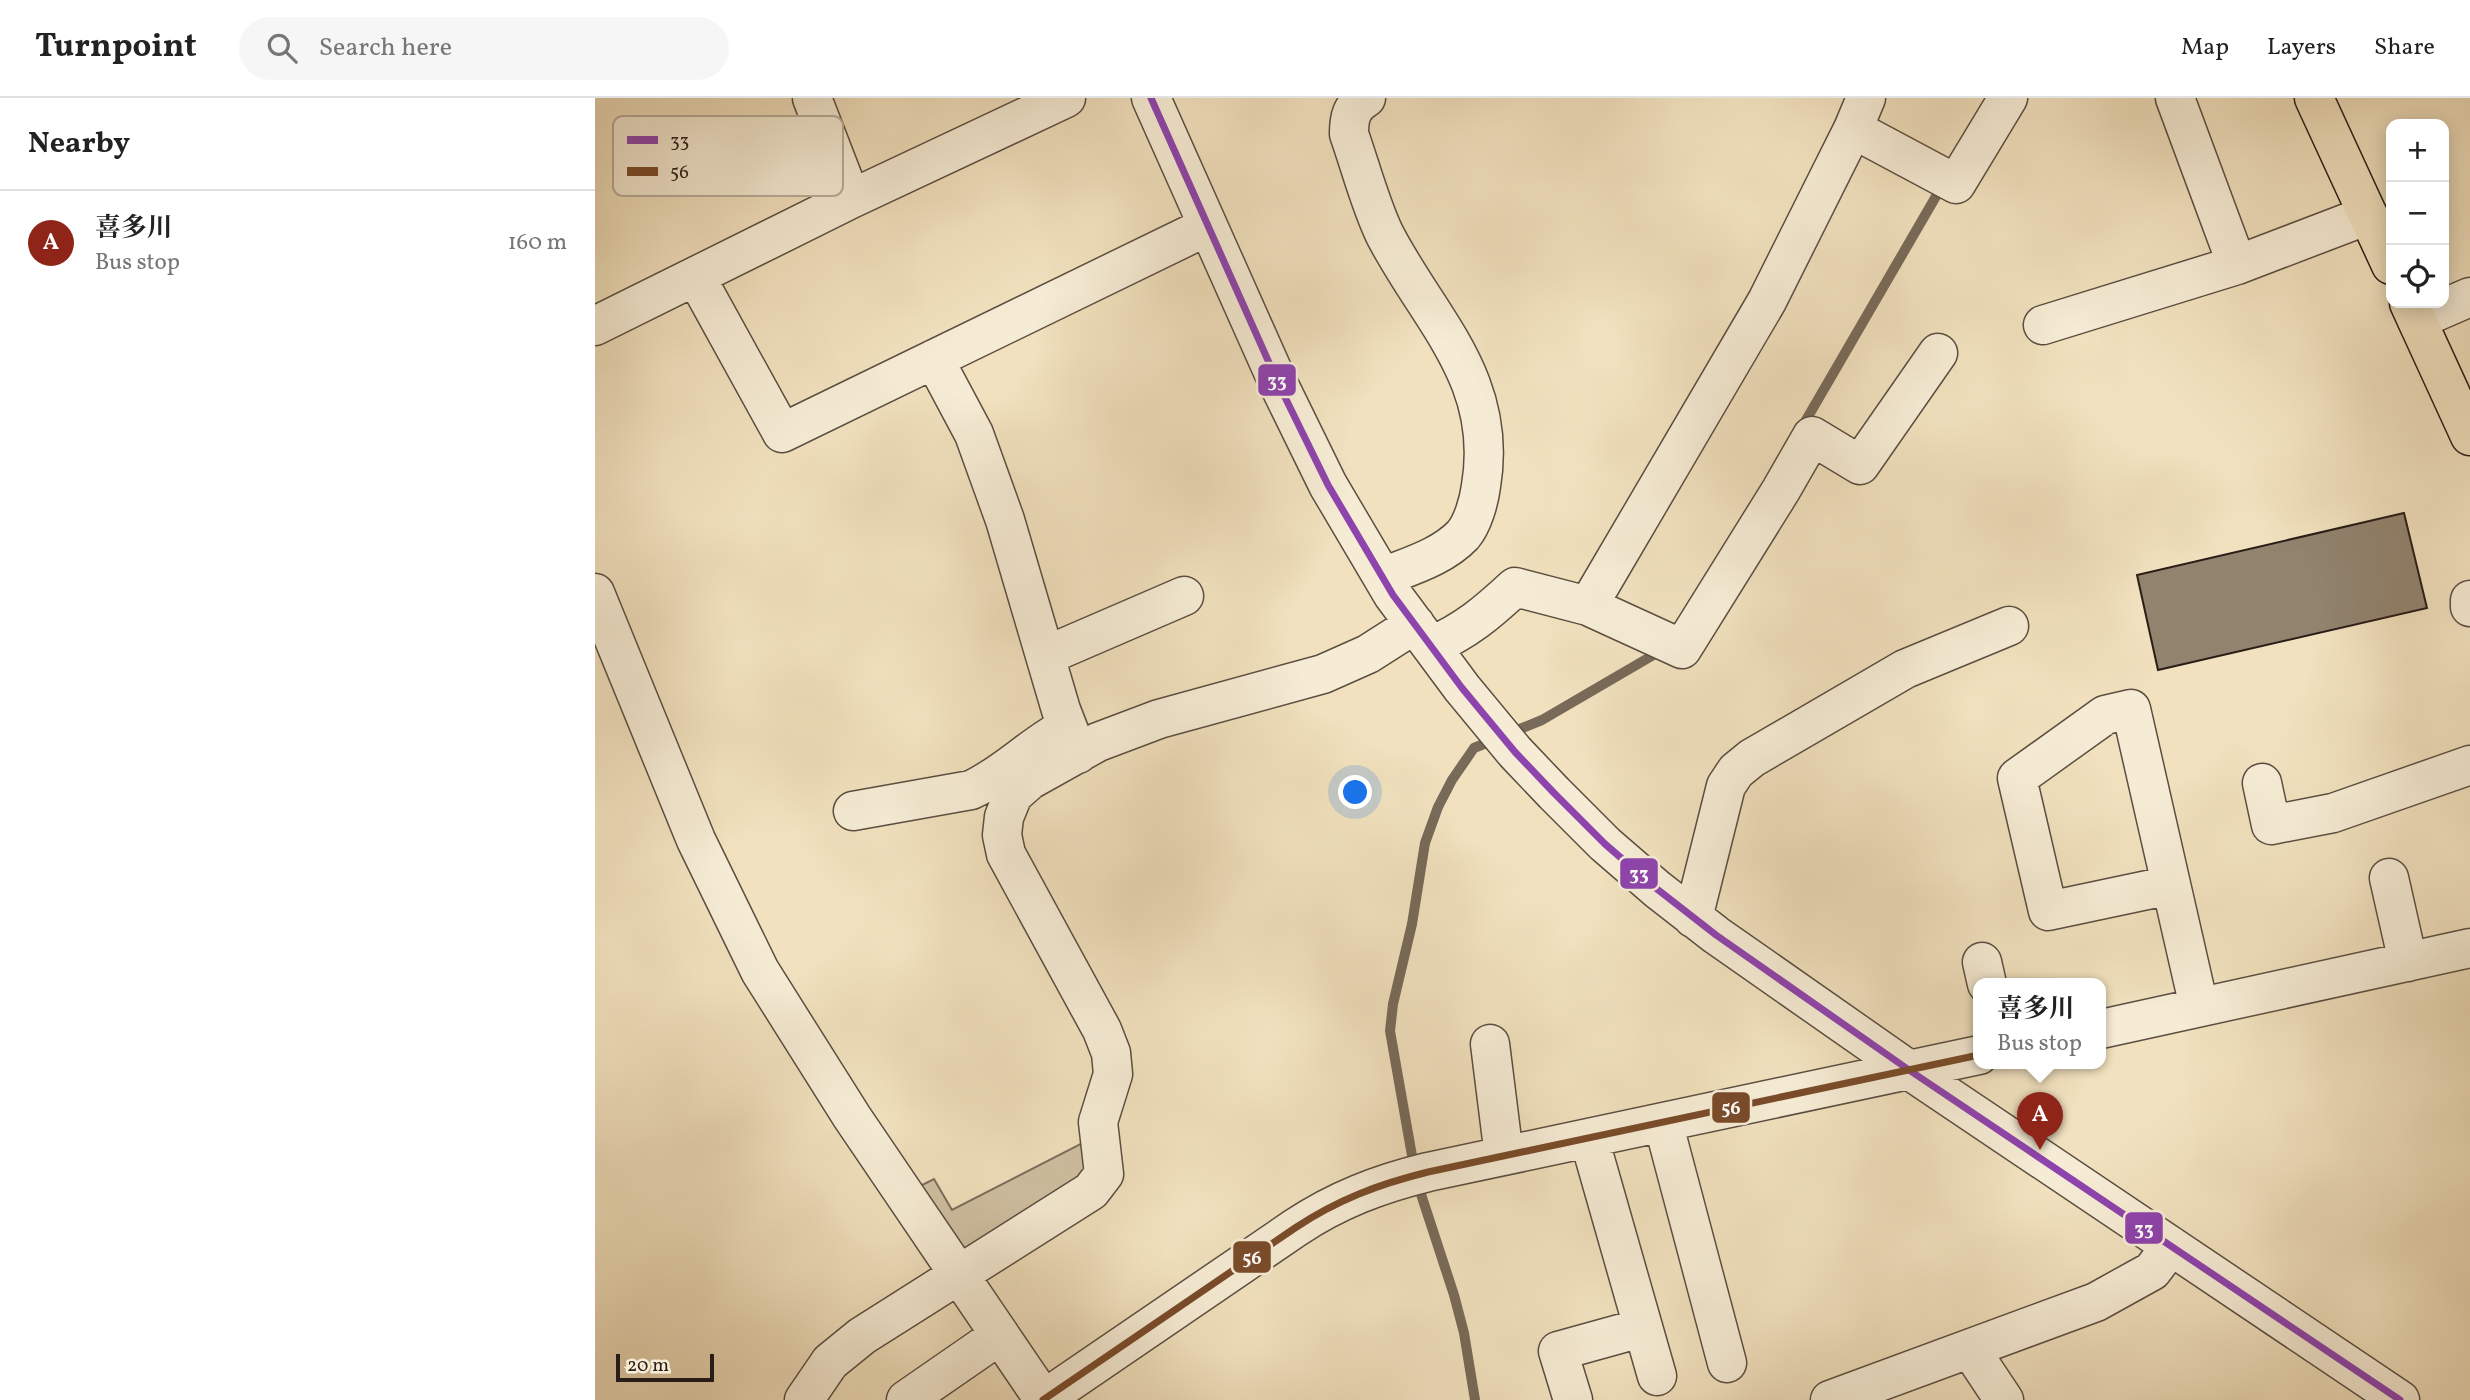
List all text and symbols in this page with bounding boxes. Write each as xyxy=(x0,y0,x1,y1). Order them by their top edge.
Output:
search box xyxy=(239,17,729,80)
text: Turnpoint xyxy=(35,25,197,71)
icon: search xyxy=(263,29,301,67)
text: Search here xyxy=(319,30,452,66)
text: Map xyxy=(2181,31,2229,65)
text: Layers xyxy=(2267,31,2336,65)
text: Share xyxy=(2374,31,2435,65)
legend xyxy=(613,116,843,196)
map controls xyxy=(2386,119,2449,308)
button: + xyxy=(2386,119,2449,182)
text: Nearby xyxy=(28,123,130,165)
text: 33 xyxy=(670,129,689,155)
text: 56 xyxy=(670,160,689,186)
button: − xyxy=(2386,182,2449,245)
text: 喜多川 xyxy=(95,211,173,247)
text: A xyxy=(43,227,59,259)
text: 160 m xyxy=(508,227,567,259)
button: locate xyxy=(2386,245,2449,308)
text: Bus stop xyxy=(95,247,180,279)
line badge: 33 xyxy=(1257,363,1297,397)
text: 33 xyxy=(1267,369,1287,395)
your location xyxy=(1338,775,1372,809)
line badge: 33 xyxy=(1619,857,1659,890)
text: 33 xyxy=(1629,862,1649,888)
popup xyxy=(1973,978,2106,1069)
text: 喜多川 xyxy=(1997,992,2075,1028)
text: Bus stop xyxy=(1997,1028,2082,1060)
line badge: 56 xyxy=(1711,1091,1751,1124)
pin: A xyxy=(2017,1092,2063,1150)
text: 56 xyxy=(1721,1096,1741,1122)
line badge: 33 xyxy=(2124,1211,2164,1245)
text: 33 xyxy=(2134,1217,2154,1243)
line badge: 56 xyxy=(1232,1240,1272,1274)
text: 56 xyxy=(1242,1246,1262,1272)
scale bar xyxy=(616,1351,714,1383)
text: 20 m xyxy=(627,1353,669,1379)

